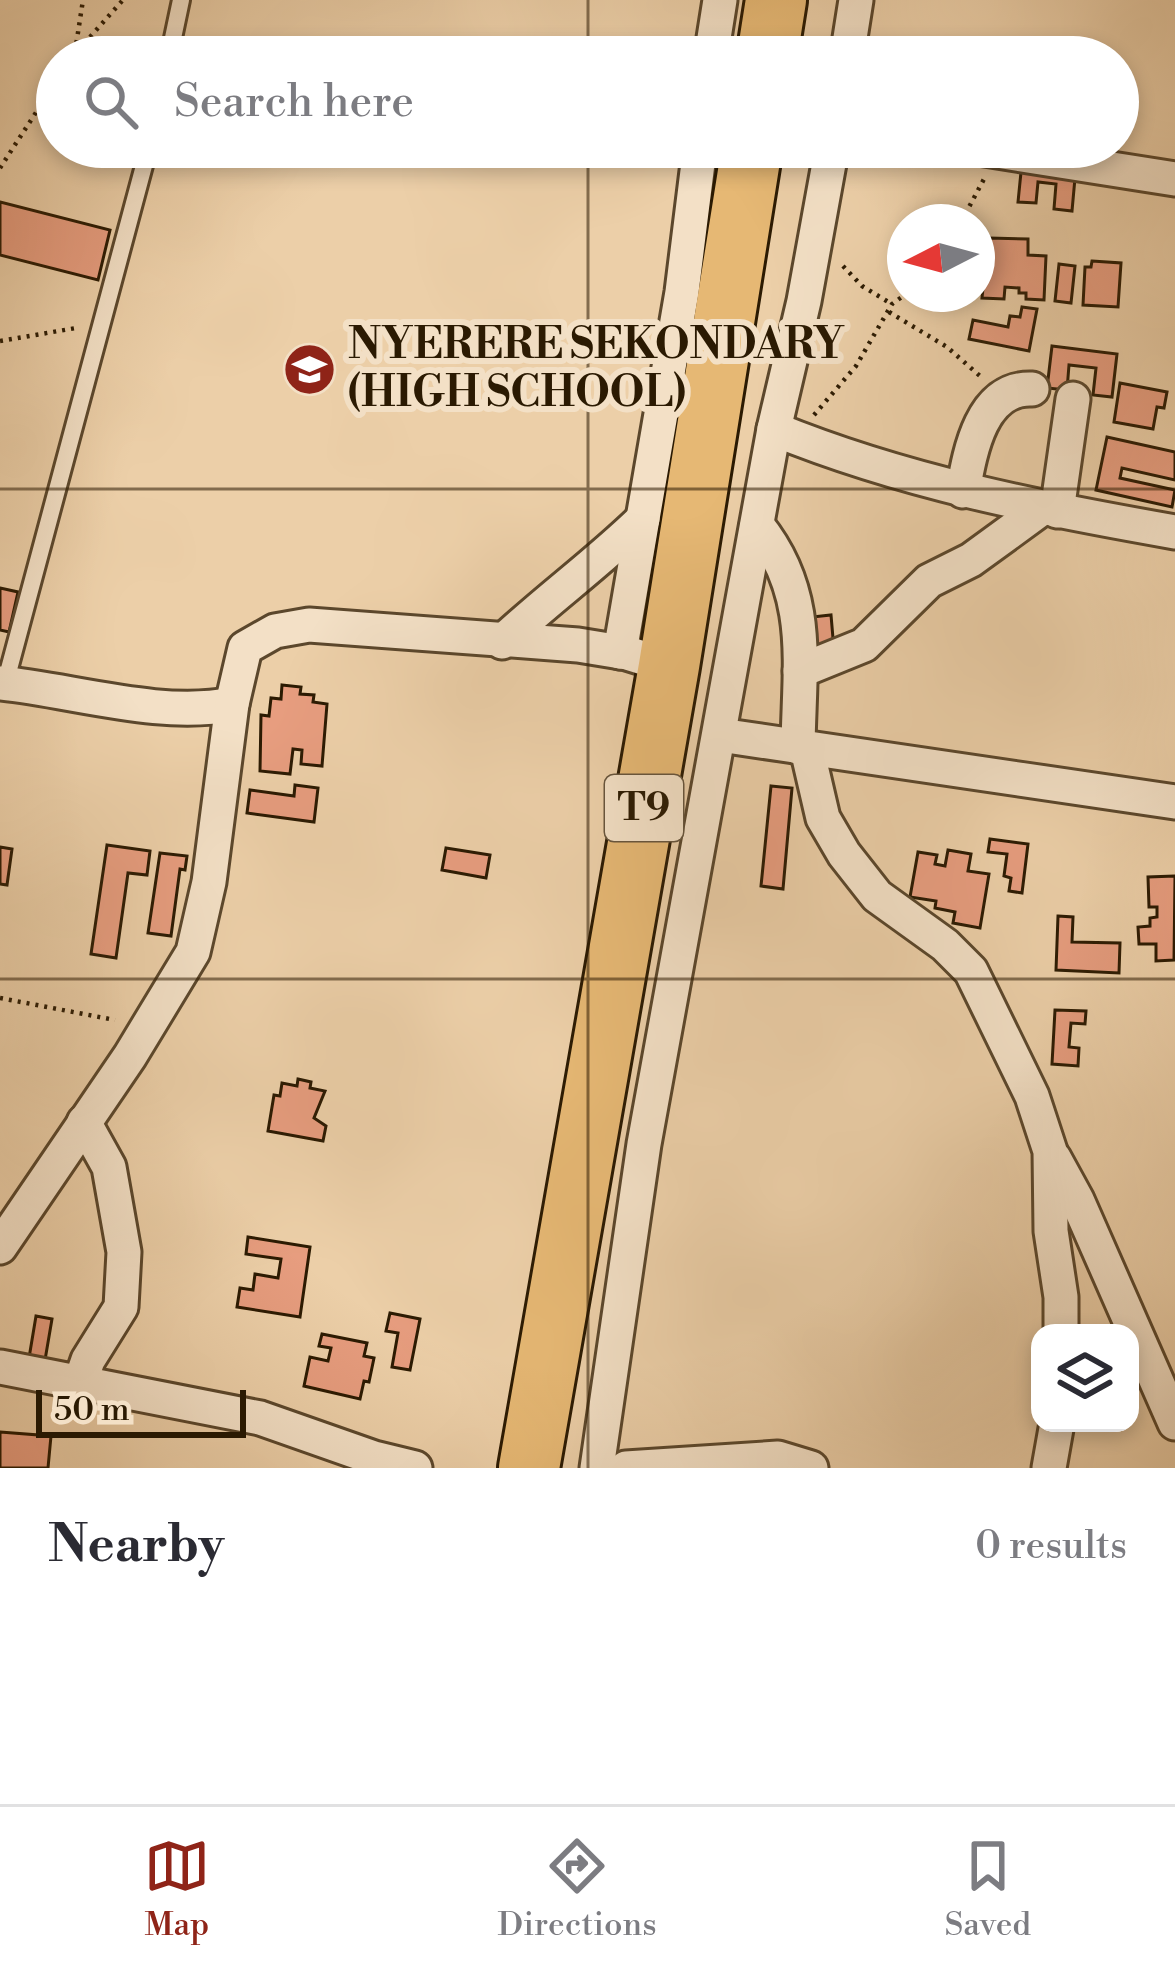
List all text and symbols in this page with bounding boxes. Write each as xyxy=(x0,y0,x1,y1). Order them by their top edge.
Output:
search box xyxy=(36,36,1139,168)
icon: search xyxy=(78,69,144,135)
text: Search here xyxy=(174,74,414,131)
north arrow xyxy=(887,204,995,312)
place label: NYERERE SEKONDARY (HIGH SCHOOL) xyxy=(348,319,845,420)
school or university icon: NYERERE SEKONDARY (HIGH SCHOOL) xyxy=(281,341,337,397)
road number: T9 xyxy=(605,775,683,841)
map controls xyxy=(1031,1324,1139,1432)
button: layers xyxy=(1031,1324,1139,1432)
scale bar xyxy=(36,1384,246,1437)
text: 50 m xyxy=(54,1390,130,1431)
text: Nearby xyxy=(48,1514,224,1578)
text: 0 results xyxy=(975,1522,1127,1571)
tab: Map xyxy=(144,1833,210,1946)
tab: Directions xyxy=(498,1833,657,1946)
tab: Saved xyxy=(944,1833,1031,1946)

